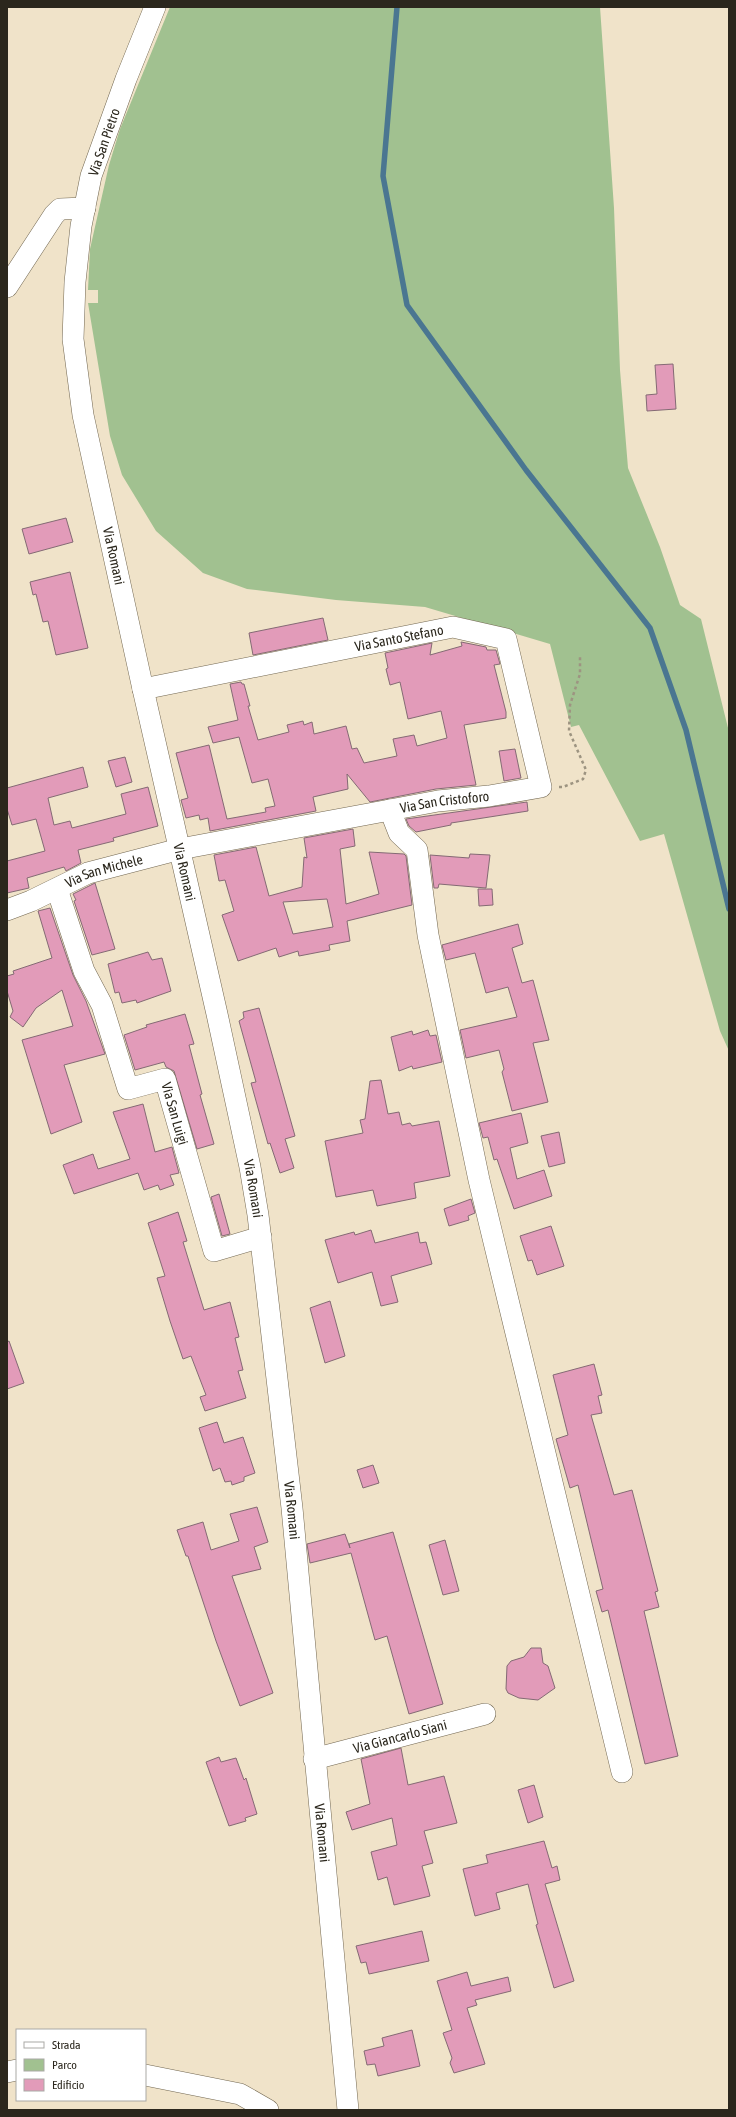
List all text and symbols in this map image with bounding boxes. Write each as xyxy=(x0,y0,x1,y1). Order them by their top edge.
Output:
street label: Via San Pietro xyxy=(85,106,123,178)
street label: Via Romani xyxy=(100,525,128,586)
street label: Via Santo Stefano xyxy=(353,622,445,654)
street label: Via San Cristoforo xyxy=(399,788,490,816)
street label: Via Romani xyxy=(170,842,199,903)
street label: Via San Michele xyxy=(63,851,144,891)
street label: Via San Luigi xyxy=(158,1080,191,1147)
street label: Via Romani xyxy=(241,1158,266,1219)
street label: Via Romani xyxy=(281,1480,303,1540)
street label: Via Giancarlo Siani xyxy=(352,1716,449,1756)
street label: Via Romani xyxy=(312,1803,333,1863)
legend xyxy=(16,2029,146,2101)
text: Strada xyxy=(52,2038,81,2052)
text: Parco xyxy=(52,2058,77,2072)
text: Edificio xyxy=(52,2078,85,2092)

